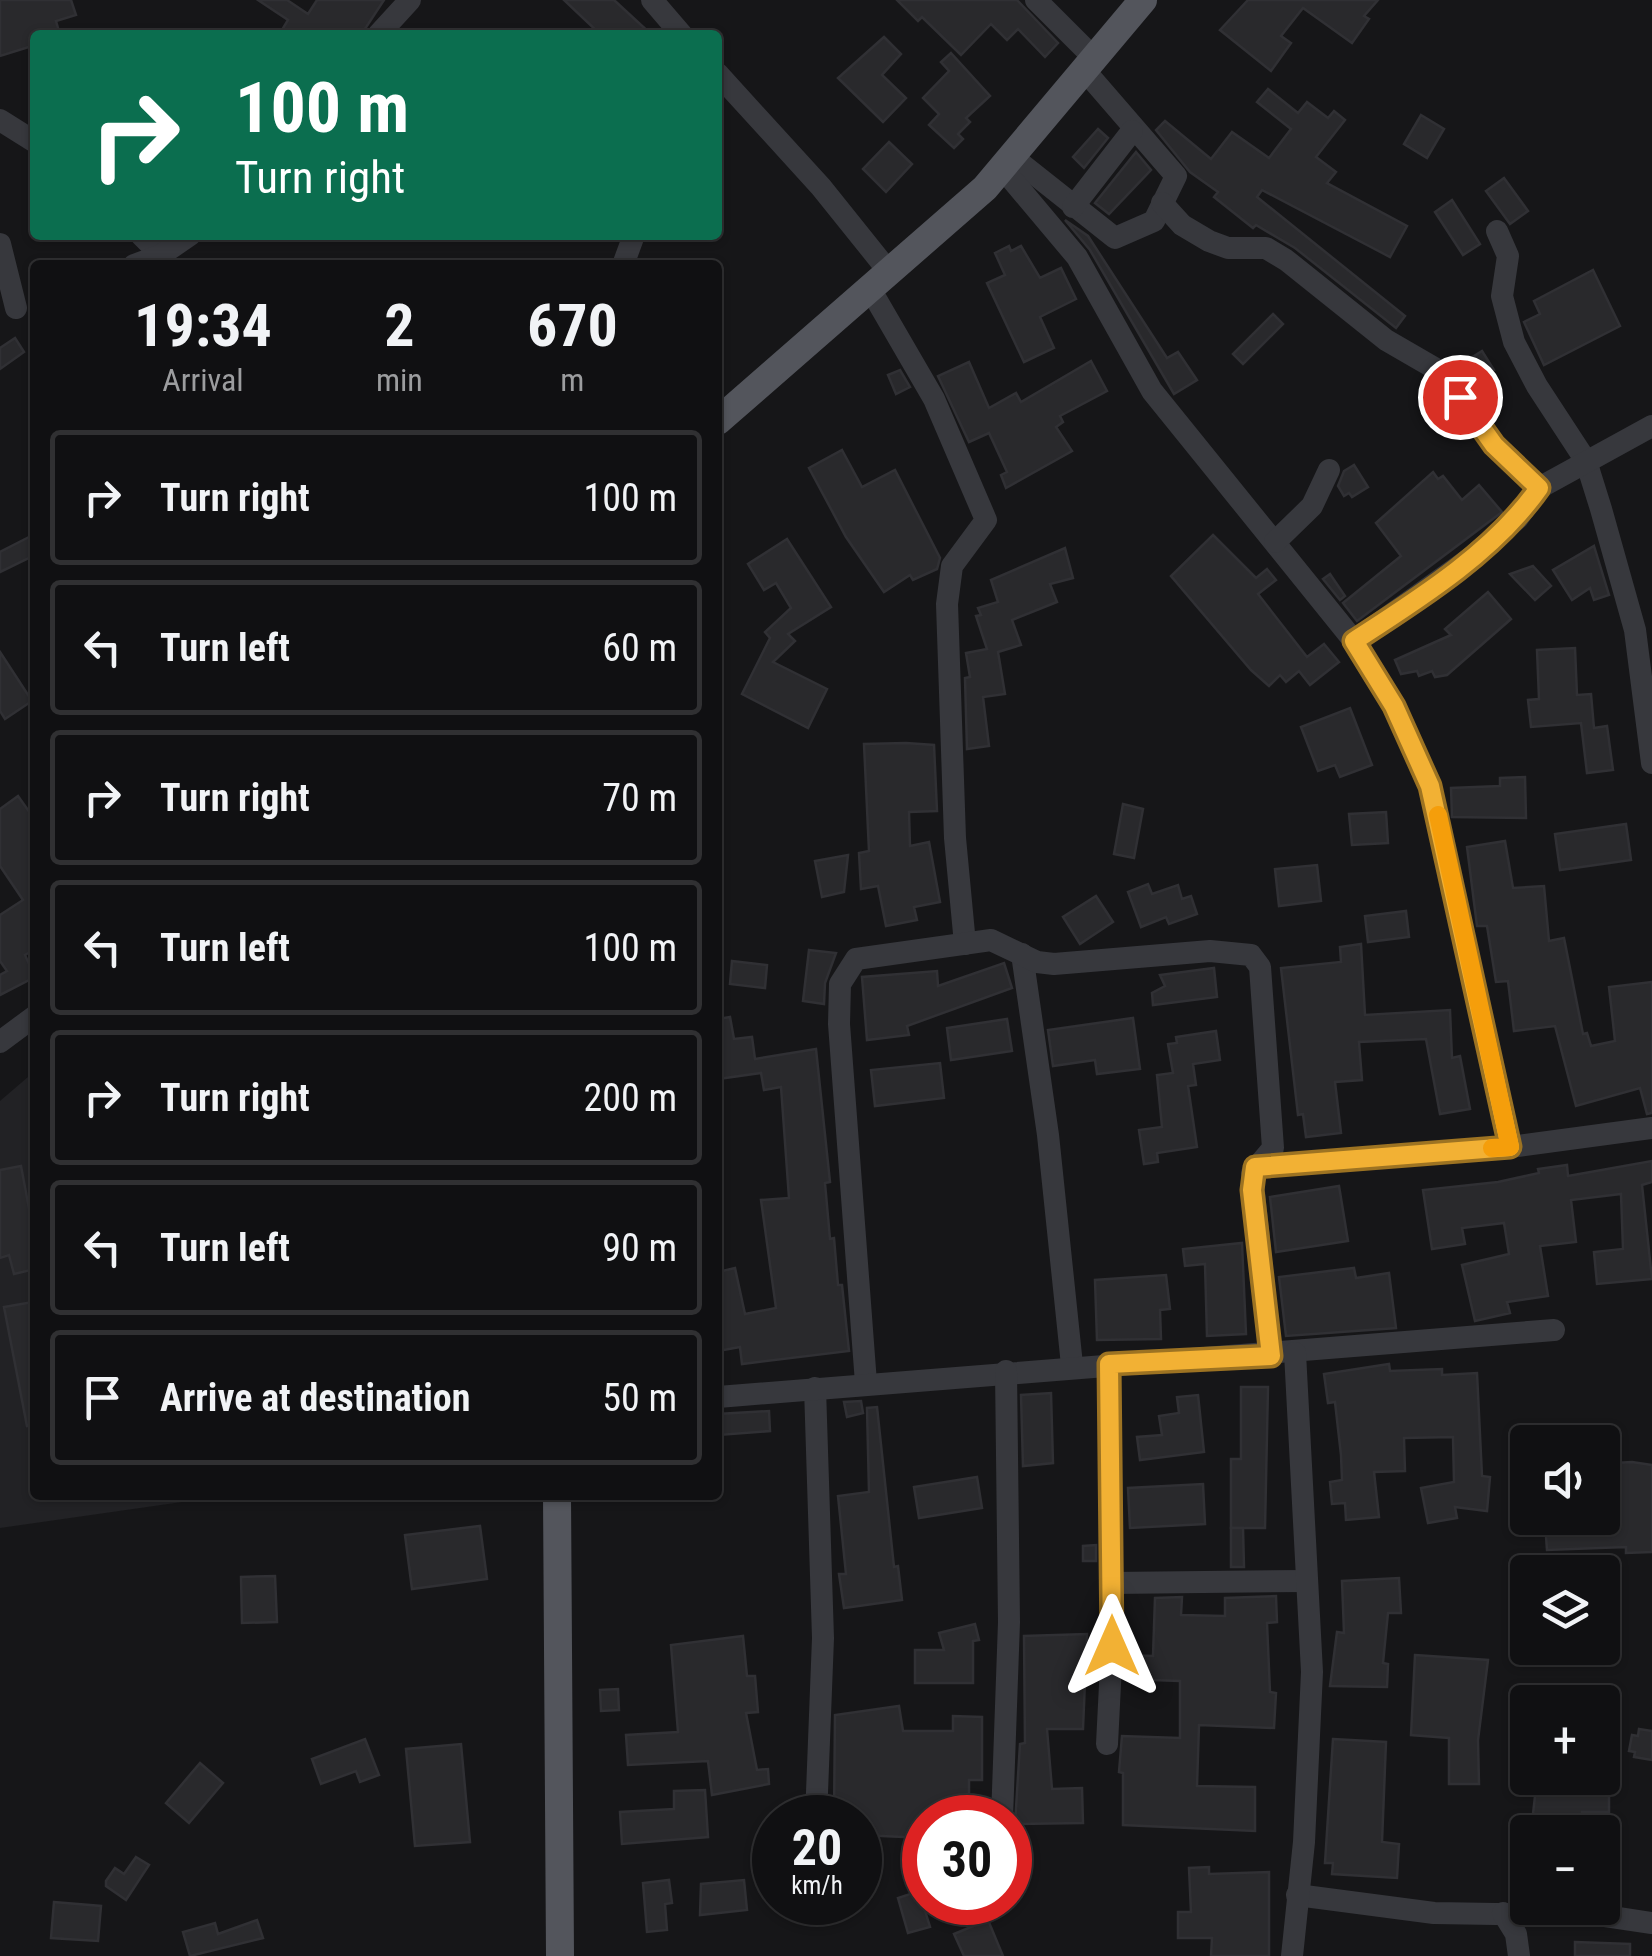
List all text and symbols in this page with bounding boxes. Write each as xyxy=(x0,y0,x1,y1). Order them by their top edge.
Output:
text: 100 m xyxy=(235,67,409,149)
icon: right xyxy=(70,70,200,200)
text: Turn right xyxy=(235,151,405,204)
text: 19:34 xyxy=(134,290,272,361)
text: 2 xyxy=(384,290,415,361)
text: 670 xyxy=(527,290,618,361)
pin xyxy=(1418,355,1503,440)
text: Arrival xyxy=(162,361,244,399)
text: min xyxy=(376,361,423,399)
text: m xyxy=(560,361,584,399)
icon: arrive xyxy=(1433,370,1488,425)
icon: right xyxy=(75,470,130,525)
text: Turn right xyxy=(160,476,310,520)
text: 100 m xyxy=(583,476,677,520)
icon: left xyxy=(75,620,130,675)
text: Turn left xyxy=(160,626,290,670)
text: 60 m xyxy=(602,626,677,670)
icon: right xyxy=(75,770,130,825)
text: Turn right xyxy=(160,776,310,820)
text: 70 m xyxy=(602,776,677,820)
icon: left xyxy=(75,920,130,975)
text: Turn left xyxy=(160,926,290,970)
text: 100 m xyxy=(583,926,677,970)
icon: right xyxy=(75,1070,130,1125)
text: Turn right xyxy=(160,1076,310,1120)
text: 200 m xyxy=(583,1076,677,1120)
icon: left xyxy=(75,1220,130,1275)
text: Turn left xyxy=(160,1226,290,1270)
text: 90 m xyxy=(602,1226,677,1270)
icon: arrive xyxy=(75,1370,130,1425)
text: Arrive at destination xyxy=(160,1376,470,1420)
text: 50 m xyxy=(602,1376,677,1420)
map controls xyxy=(1510,1425,1620,1925)
button: sound xyxy=(1510,1425,1620,1535)
button: layers xyxy=(1510,1555,1620,1665)
position arrow xyxy=(1060,1594,1164,1698)
button: + xyxy=(1510,1685,1620,1795)
speed limit sign: 30 xyxy=(902,1795,1032,1925)
button: − xyxy=(1510,1815,1620,1925)
text: 20 xyxy=(792,1819,842,1877)
text: km/h xyxy=(791,1871,843,1900)

